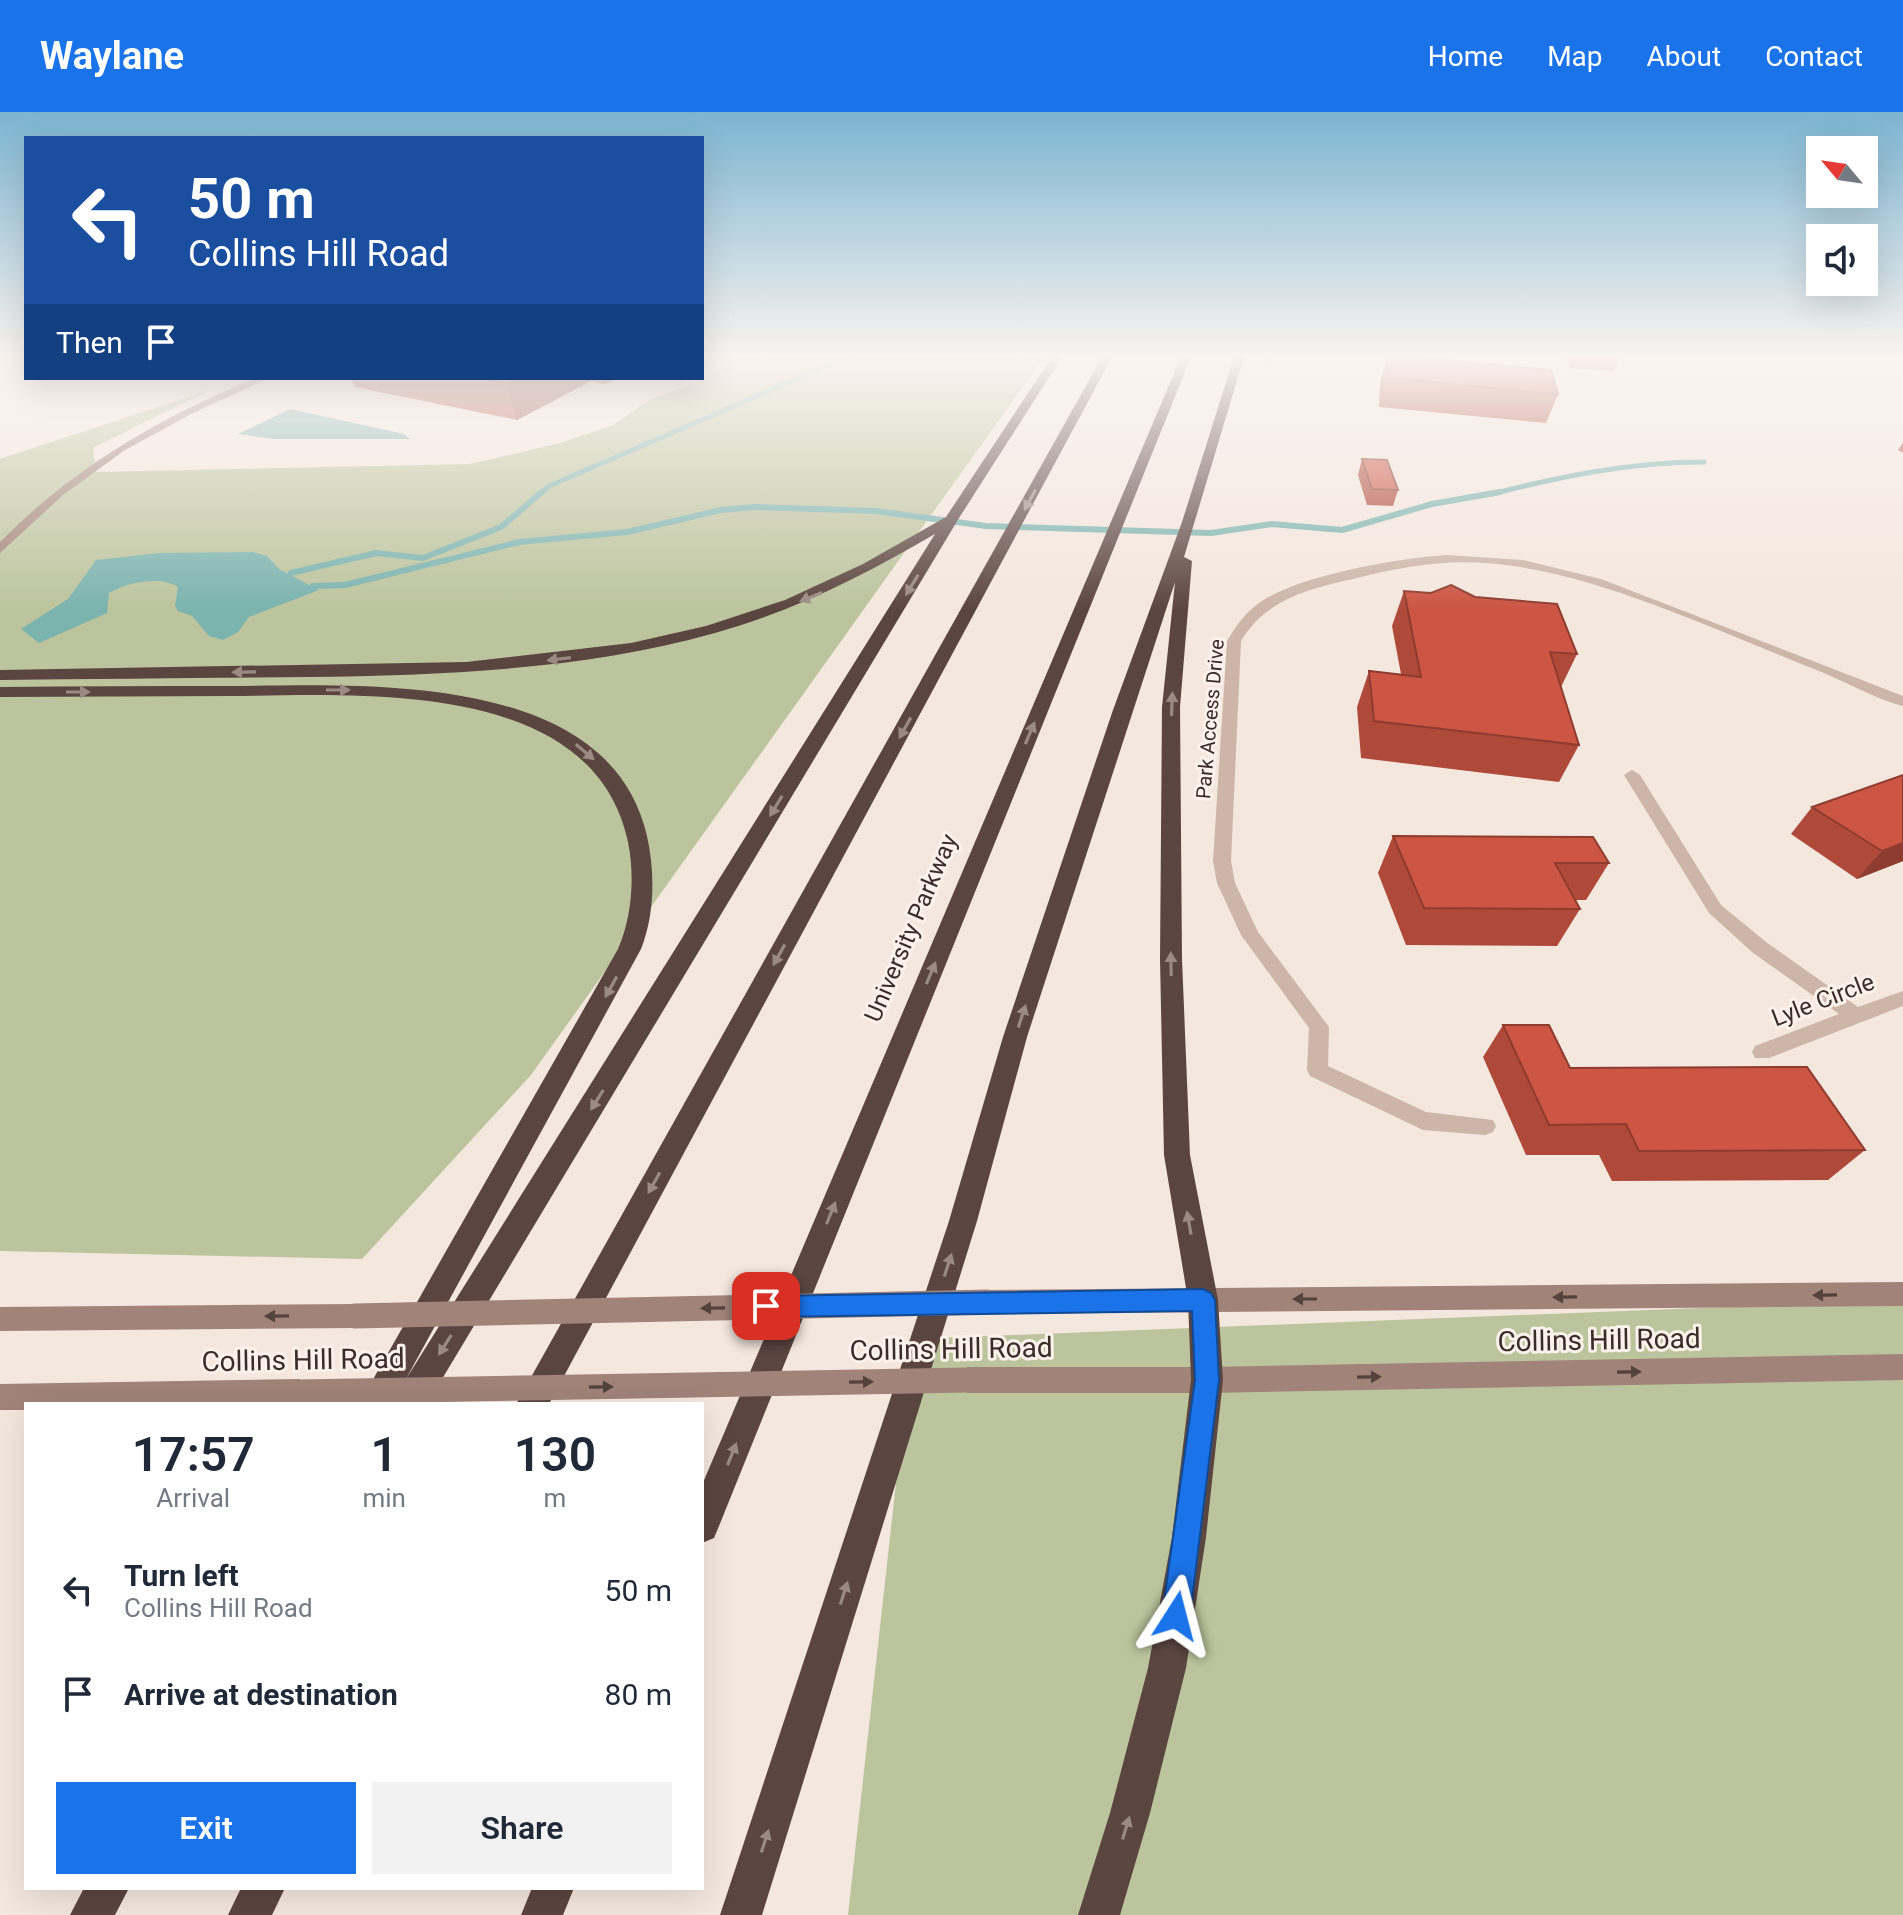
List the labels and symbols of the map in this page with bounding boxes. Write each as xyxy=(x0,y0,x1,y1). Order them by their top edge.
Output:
north arrow xyxy=(1806,136,1878,208)
one-way arrow xyxy=(1023,488,1037,511)
one-way arrow xyxy=(904,574,919,595)
one-way arrow xyxy=(799,590,823,603)
street label: Park Access Drive xyxy=(1191,638,1229,800)
one-way arrow xyxy=(547,653,572,666)
one-way arrow xyxy=(231,666,256,679)
one-way arrow xyxy=(326,684,351,697)
one-way arrow xyxy=(66,686,91,698)
one-way arrow xyxy=(1165,691,1178,716)
one-way arrow xyxy=(898,716,912,739)
one-way arrow xyxy=(1024,721,1037,745)
one-way arrow xyxy=(574,743,594,760)
one-way arrow xyxy=(769,795,784,818)
street label: University Parkway xyxy=(859,829,963,1026)
one-way arrow xyxy=(773,944,786,967)
one-way arrow xyxy=(1165,951,1178,976)
one-way arrow xyxy=(924,961,937,985)
street label: Lyle Circle xyxy=(1768,968,1878,1032)
one-way arrow xyxy=(604,976,618,999)
one-way arrow xyxy=(1017,1004,1029,1028)
one-way arrow xyxy=(590,1089,604,1111)
one-way arrow xyxy=(647,1172,661,1194)
one-way arrow xyxy=(825,1201,838,1225)
one-way arrow xyxy=(1183,1210,1195,1235)
one-way arrow xyxy=(943,1253,955,1277)
pin xyxy=(732,1272,800,1340)
one-way arrow xyxy=(1812,1288,1837,1301)
one-way arrow xyxy=(1552,1291,1577,1303)
one-way arrow xyxy=(1292,1293,1317,1305)
one-way arrow xyxy=(700,1301,725,1314)
one-way arrow xyxy=(264,1310,289,1323)
street label: Collins Hill Road xyxy=(1497,1322,1701,1358)
street label: Collins Hill Road xyxy=(849,1331,1053,1367)
one-way arrow xyxy=(439,1334,453,1356)
street label: Collins Hill Road xyxy=(201,1342,405,1378)
one-way arrow xyxy=(1617,1366,1642,1378)
one-way arrow xyxy=(1357,1370,1382,1383)
one-way arrow xyxy=(849,1376,874,1388)
one-way arrow xyxy=(589,1381,614,1393)
one-way arrow xyxy=(725,1442,738,1466)
position arrow xyxy=(1134,1574,1218,1658)
one-way arrow xyxy=(838,1581,851,1605)
one-way arrow xyxy=(1120,1816,1133,1840)
one-way arrow xyxy=(759,1828,772,1852)

